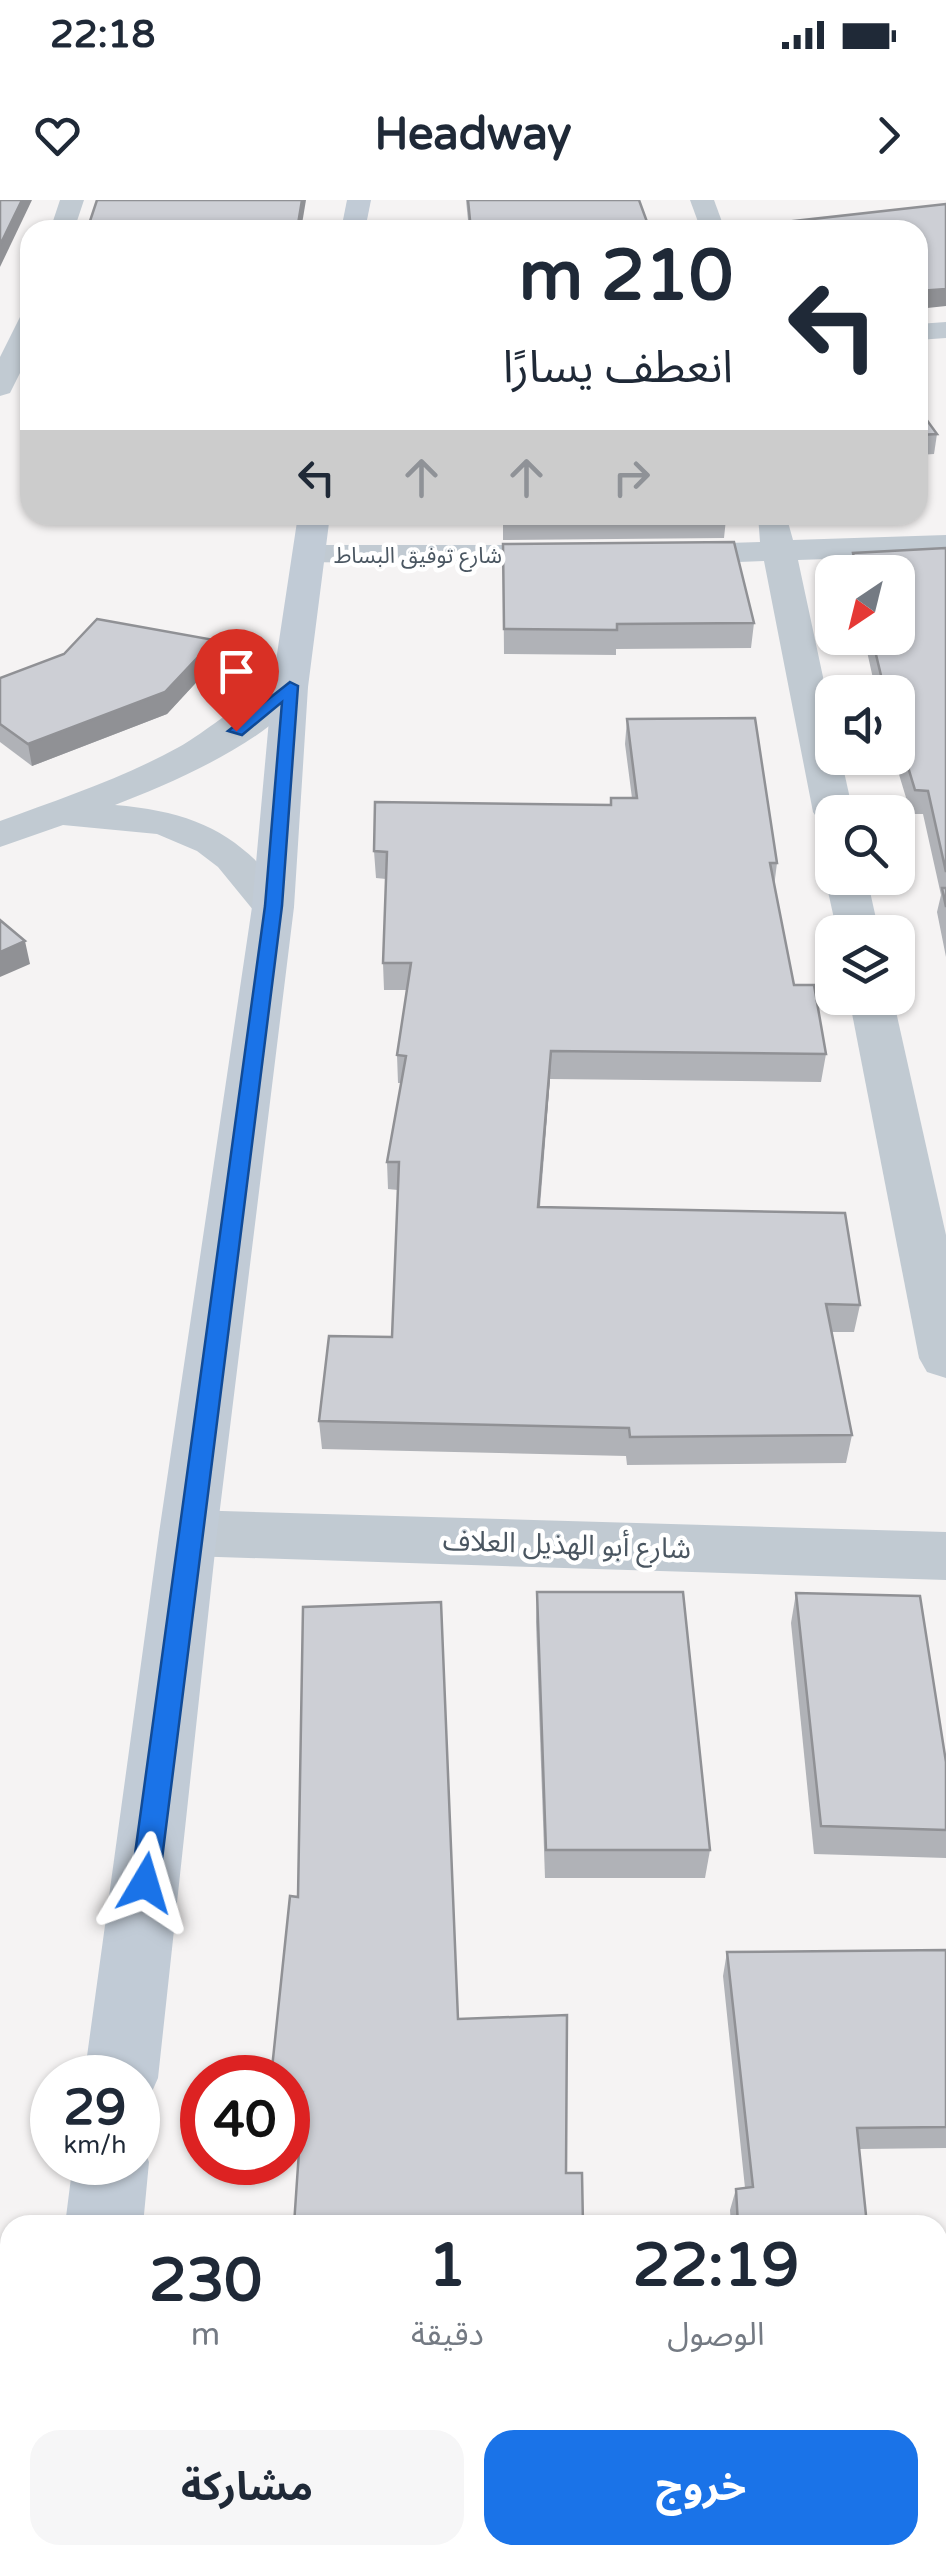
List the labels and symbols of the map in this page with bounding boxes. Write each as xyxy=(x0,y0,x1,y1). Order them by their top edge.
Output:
street label: شارع توفيق البساط xyxy=(334,543,502,572)
north arrow xyxy=(815,555,915,655)
pin xyxy=(194,629,279,732)
street label: شارع أبو الهذيل العلاف xyxy=(442,1522,692,1569)
position arrow xyxy=(93,1831,197,1935)
speed limit sign: 40 xyxy=(180,2055,310,2185)

